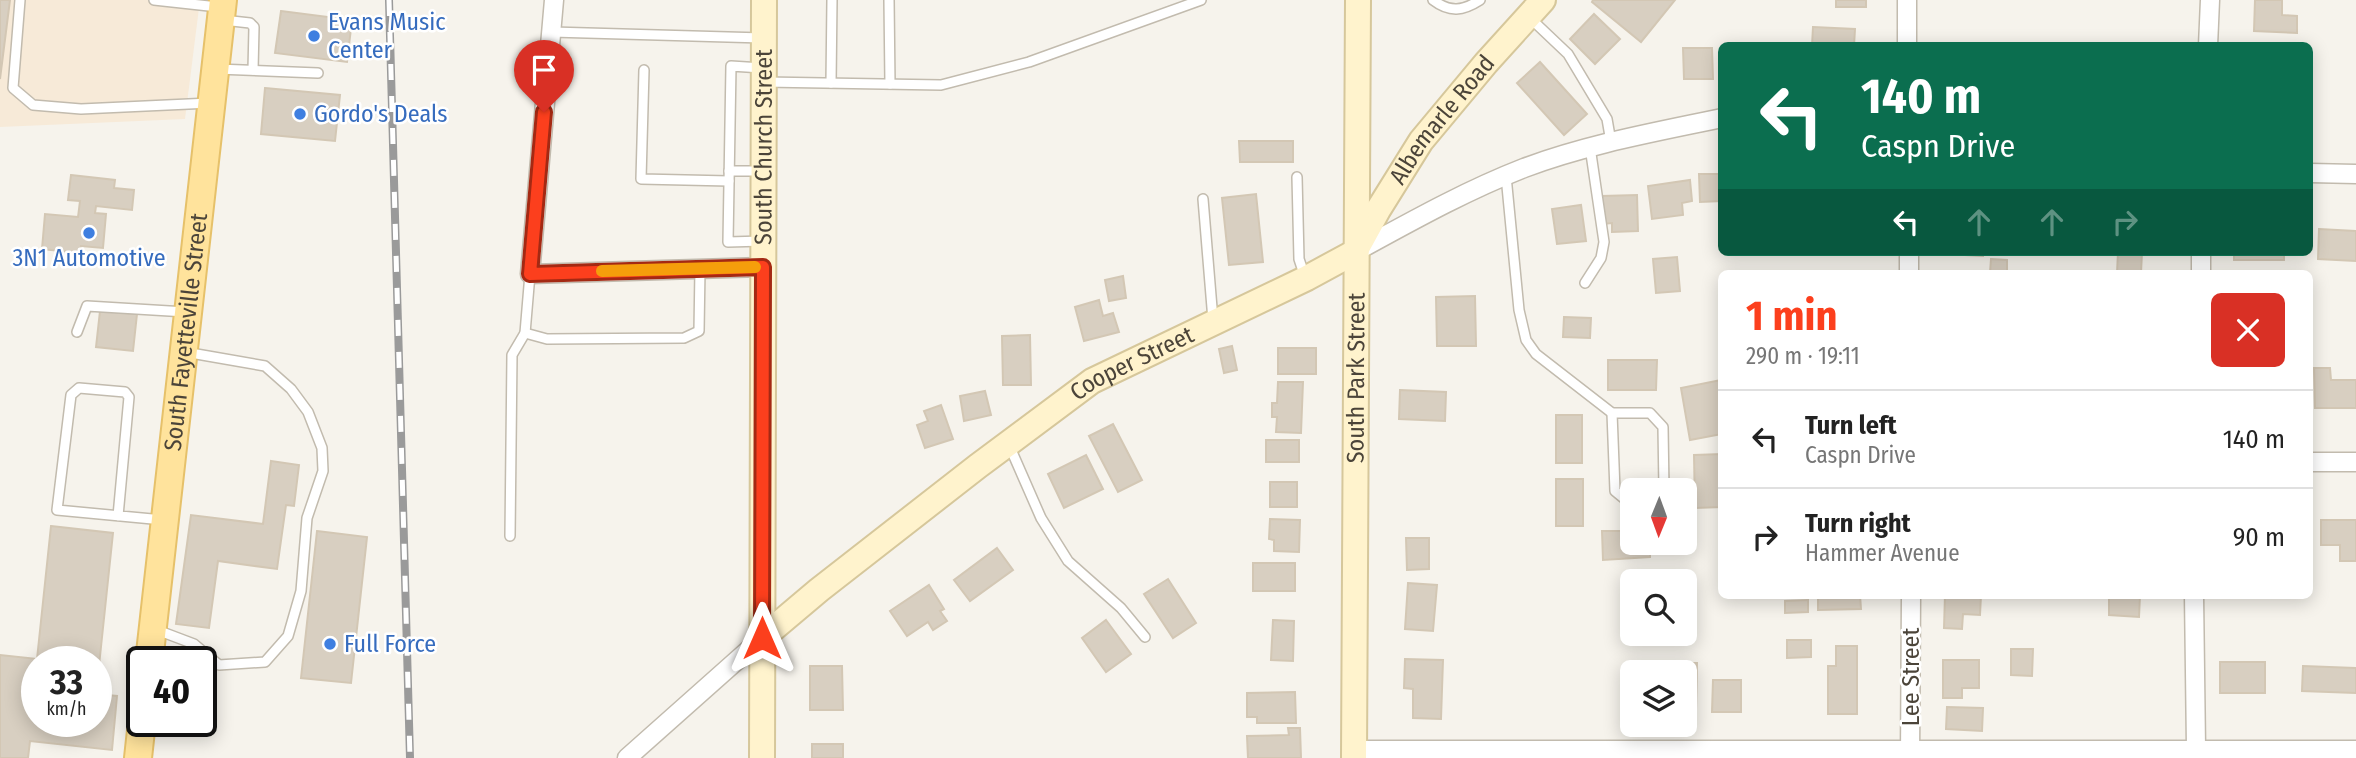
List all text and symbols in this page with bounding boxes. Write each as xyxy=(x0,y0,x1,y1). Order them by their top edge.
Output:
place label: Evans Music Center xyxy=(328,8,446,64)
marker: Evans Music Center xyxy=(306,28,322,44)
pin xyxy=(514,40,574,112)
street label: South Church Street xyxy=(749,49,778,245)
street label: Albemarle Road xyxy=(1384,50,1500,189)
icon: arrive xyxy=(525,51,563,89)
text: 140 m xyxy=(1861,67,1981,126)
icon: left xyxy=(1746,70,1837,161)
place label: Gordo's Deals xyxy=(314,100,448,128)
marker: Gordo's Deals xyxy=(292,106,308,122)
text: Caspn Drive xyxy=(1861,127,2015,165)
icon: left xyxy=(1887,203,1925,241)
icon: ahead xyxy=(1960,203,1998,241)
icon: ahead xyxy=(2033,203,2071,241)
icon: right xyxy=(2106,203,2144,241)
street label: South Fayetteville Street xyxy=(159,211,213,452)
marker: 3N1 Automotive xyxy=(81,225,97,241)
place label: 3N1 Automotive xyxy=(12,244,166,272)
text: 1 min xyxy=(1746,291,1837,341)
street label: South Park Street xyxy=(1342,292,1370,463)
button: close xyxy=(2211,293,2285,367)
street label: Cooper Street xyxy=(1065,320,1198,406)
text: 290 m · 19:11 xyxy=(1746,342,1860,370)
text: Turn left xyxy=(1805,410,1897,441)
icon: left xyxy=(1746,420,1784,458)
text: 140 m xyxy=(2223,424,2285,455)
text: Caspn Drive xyxy=(1805,441,1916,469)
north arrow xyxy=(1620,478,1698,555)
map controls xyxy=(1620,478,1697,737)
text: Turn right xyxy=(1805,508,1911,539)
icon: right xyxy=(1746,518,1784,556)
text: 90 m xyxy=(2233,522,2285,553)
text: Hammer Avenue xyxy=(1805,539,1960,567)
button: search xyxy=(1620,569,1697,646)
position arrow xyxy=(725,601,799,675)
street label: Lee Street xyxy=(1897,628,1925,726)
place label: Full Force xyxy=(344,630,436,658)
marker: Full Force xyxy=(322,636,338,652)
speed limit sign: 40 xyxy=(126,646,217,737)
button: layers xyxy=(1620,660,1697,737)
text: 33 xyxy=(50,661,83,703)
text: km/h xyxy=(46,698,87,720)

